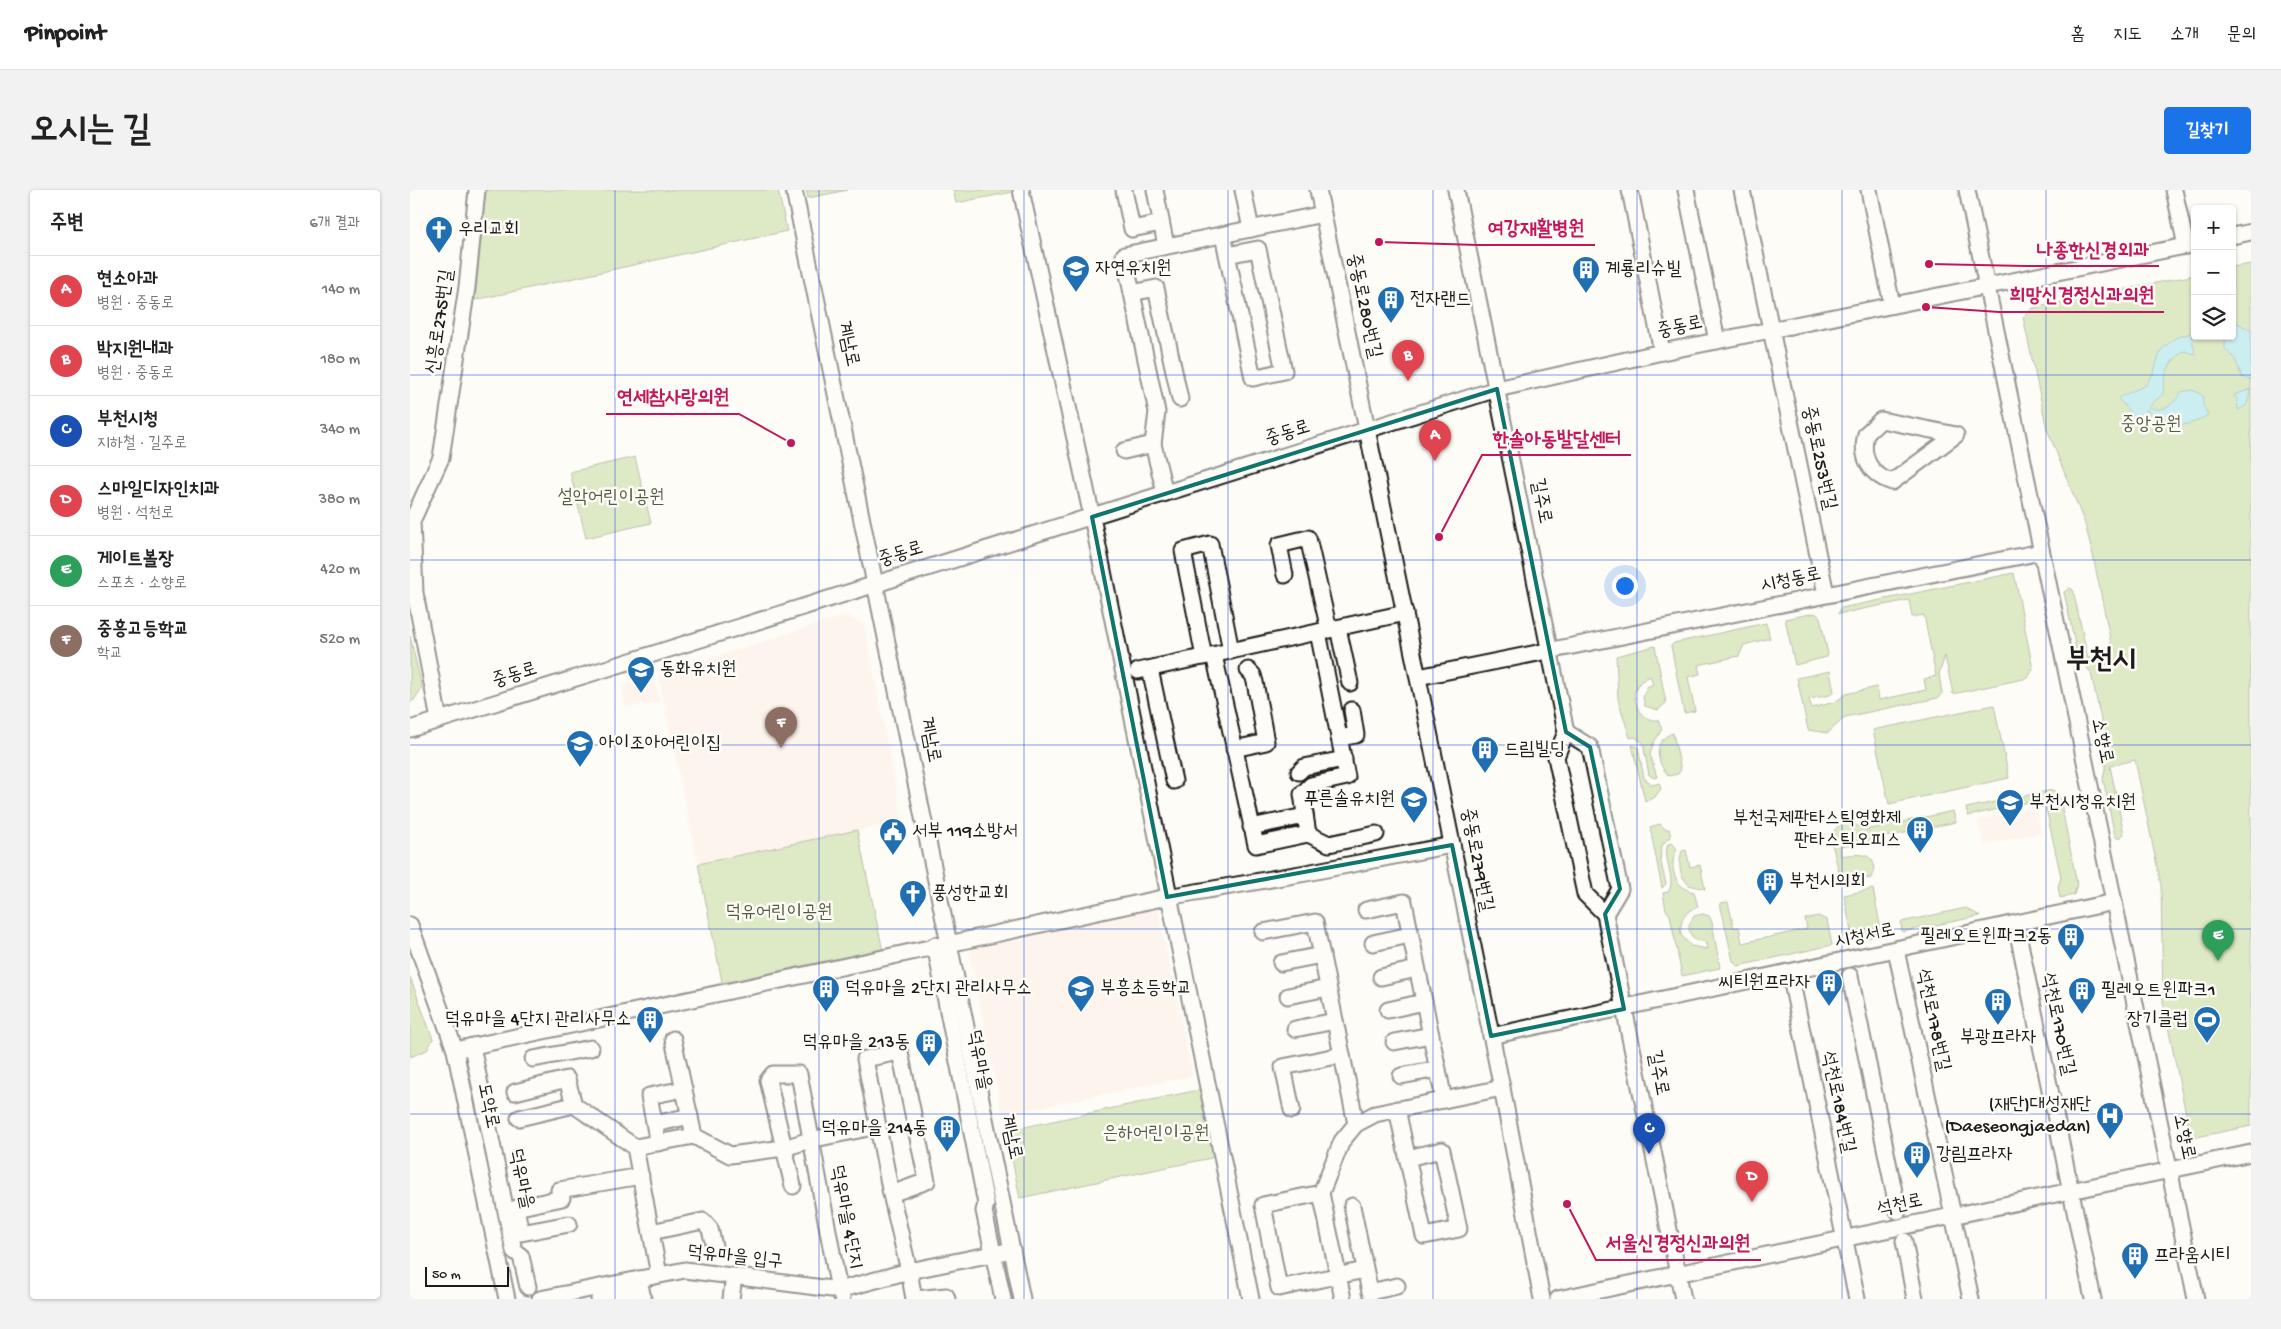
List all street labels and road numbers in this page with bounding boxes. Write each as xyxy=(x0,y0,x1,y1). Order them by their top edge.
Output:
street label: 중동로280번길 xyxy=(1341,251,1385,361)
street label: 신흥로275번길 xyxy=(422,268,460,376)
street label: 중동로 xyxy=(1655,312,1705,344)
street label: 계남로 xyxy=(831,319,863,369)
street label: 중동로253번길 xyxy=(1796,404,1840,512)
street label: 중동로 xyxy=(1263,416,1313,452)
street label: 길주로 xyxy=(1524,476,1556,526)
street label: 중동로 xyxy=(876,537,926,573)
street label: 시청동로 xyxy=(1759,563,1823,599)
street label: 중동로 xyxy=(490,658,540,694)
street label: 계남로 xyxy=(913,715,945,765)
street label: 소향로 xyxy=(2085,716,2117,766)
street label: 중동로279번길 xyxy=(1455,806,1497,914)
street label: 시청서로 xyxy=(1833,919,1897,955)
street label: 석천로178번길 xyxy=(1910,967,1954,1073)
street label: 석천로170번길 xyxy=(2035,970,2079,1078)
street label: 덕유마을 xyxy=(961,1028,995,1092)
street label: 길주로 xyxy=(1641,1048,1673,1098)
street label: 석천로184번길 xyxy=(1815,1049,1859,1155)
street label: 도약로 xyxy=(471,1081,503,1131)
street label: 계남로 xyxy=(994,1112,1026,1162)
street label: 소향로 xyxy=(2167,1112,2199,1162)
street label: 덕유마을 xyxy=(502,1147,538,1211)
street label: 덕유마을 4단지 xyxy=(824,1163,866,1271)
street label: 석천로 xyxy=(1875,1190,1925,1222)
street label: 덕유마을 입구 xyxy=(686,1242,784,1274)

